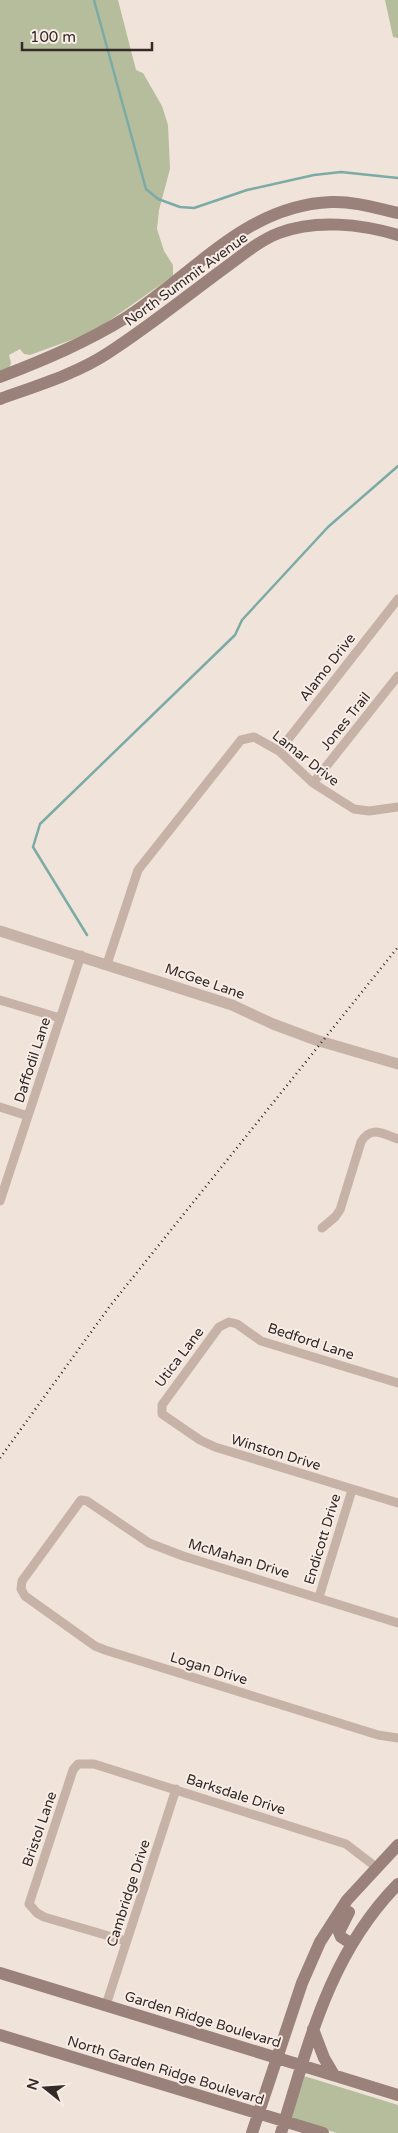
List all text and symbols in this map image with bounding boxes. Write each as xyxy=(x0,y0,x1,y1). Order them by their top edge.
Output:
scale bar xyxy=(22,20,152,52)
text: 100 m xyxy=(30,28,76,46)
street label: North Summit Avenue xyxy=(122,229,251,330)
street label: Alamo Drive xyxy=(296,630,359,705)
street label: Jones Trail xyxy=(317,689,374,754)
street label: Lamar Drive xyxy=(269,727,343,790)
street label: McGee Lane xyxy=(163,960,247,1003)
street label: Daffodil Lane xyxy=(11,1015,54,1105)
street label: Bedford Lane xyxy=(265,1320,356,1363)
street label: Utica Lane xyxy=(151,1324,207,1391)
street label: Winston Drive xyxy=(229,1431,323,1474)
street label: Endicott Drive xyxy=(301,1491,344,1587)
street label: McMahan Drive xyxy=(186,1535,292,1582)
street label: Logan Drive xyxy=(168,1649,250,1688)
street label: Barksdale Drive xyxy=(184,1770,288,1819)
street label: Bristol Lane xyxy=(19,1789,60,1869)
street label: Cambridge Drive xyxy=(103,1837,154,1949)
street label: Garden Ridge Boulevard xyxy=(123,1988,283,2051)
street label: North Garden Ridge Boulevard xyxy=(65,2032,266,2109)
north arrow xyxy=(20,2063,70,2113)
text: N xyxy=(23,2076,43,2092)

